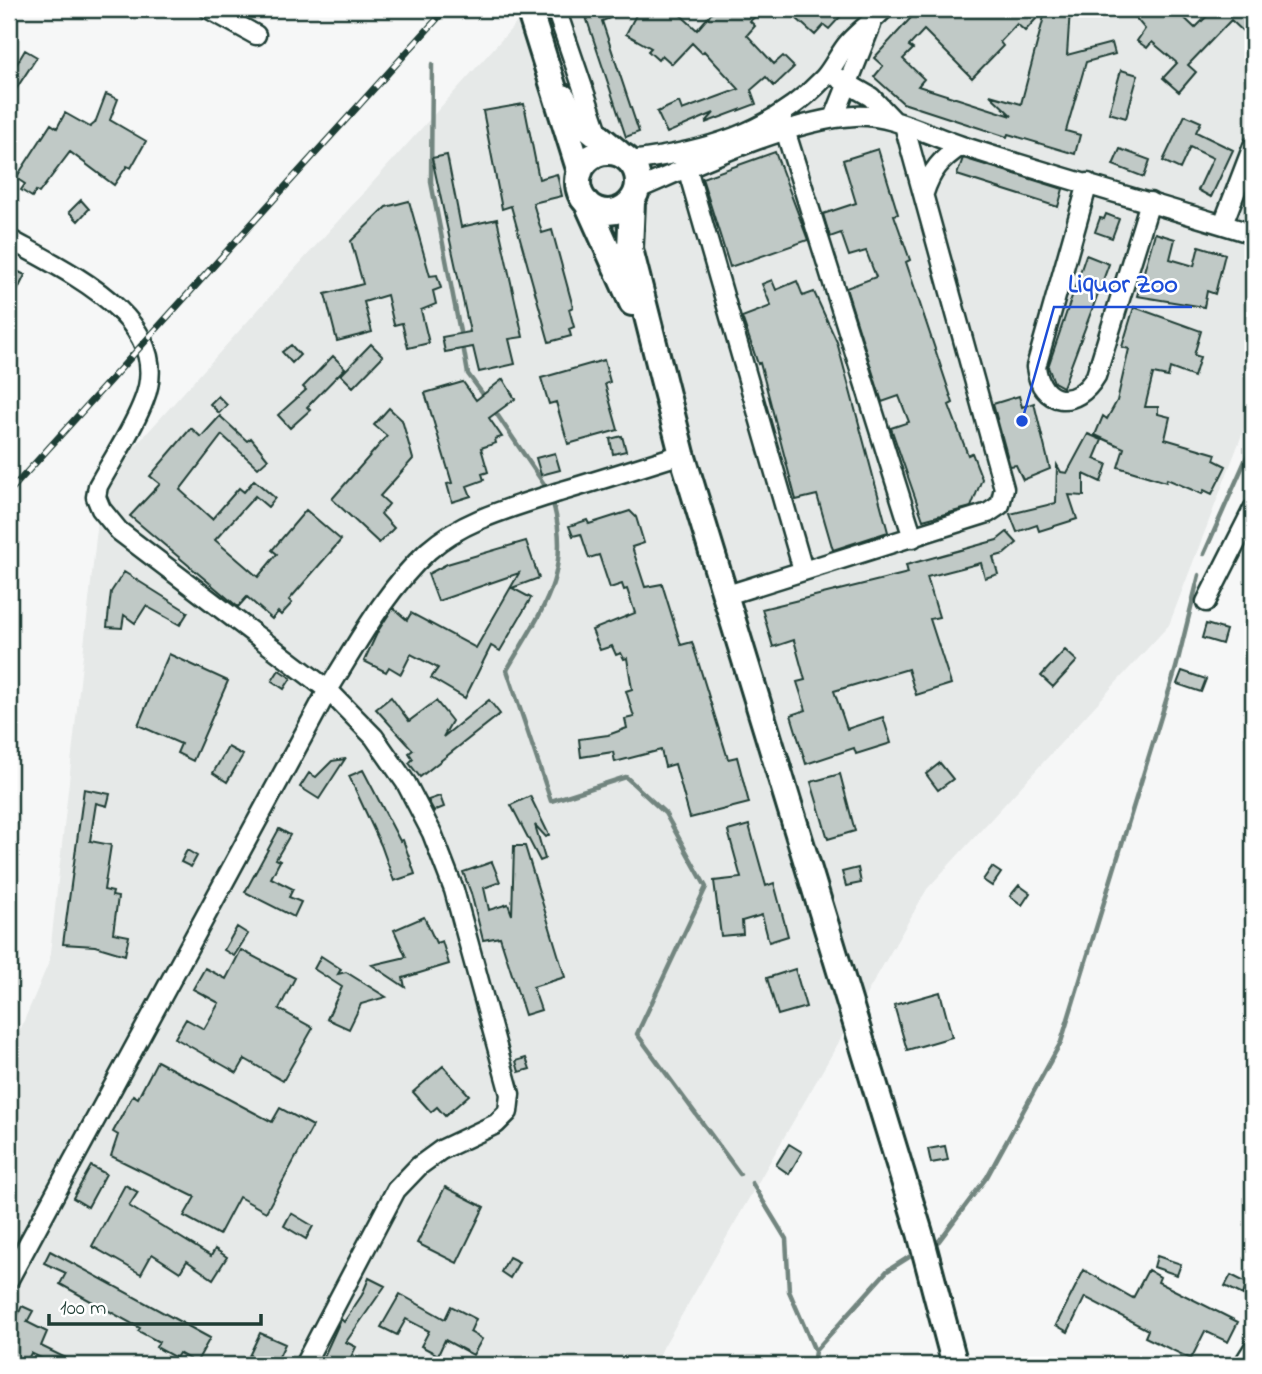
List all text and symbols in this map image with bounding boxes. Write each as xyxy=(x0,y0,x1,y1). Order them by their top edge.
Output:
callout: Liquor Zoo xyxy=(1054,260,1192,307)
text: Liquor Zoo xyxy=(1068,267,1178,305)
scale bar xyxy=(49,1283,261,1327)
text: 100 m xyxy=(60,1294,106,1324)

